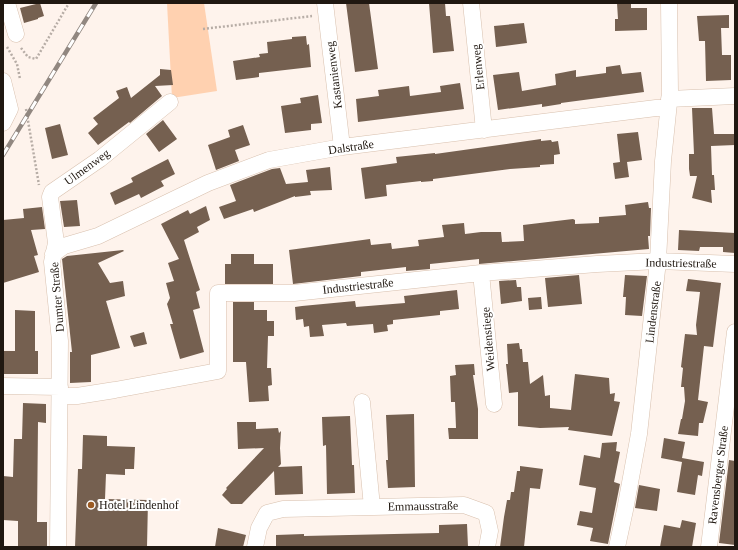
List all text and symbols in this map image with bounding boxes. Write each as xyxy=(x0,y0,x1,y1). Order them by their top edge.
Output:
street label: Kastanienweg xyxy=(323,40,345,110)
street label: Erlenweg xyxy=(469,43,487,91)
street label: Dalstraße xyxy=(327,137,375,157)
street label: Ulmenweg xyxy=(62,146,112,188)
street label: Industriestraße xyxy=(645,255,717,271)
street label: Dumter Straße xyxy=(47,261,67,333)
street label: Industriestraße xyxy=(322,275,394,297)
street label: Lindenstraße xyxy=(642,280,664,344)
street label: Weidenstiege xyxy=(478,306,498,372)
street label: Ravensberger Straße xyxy=(705,425,731,525)
place label: Hotel Lindenhof xyxy=(99,498,179,512)
street label: Emmausstraße xyxy=(388,498,458,514)
marker: Hotel Lindenhof xyxy=(86,500,96,510)

